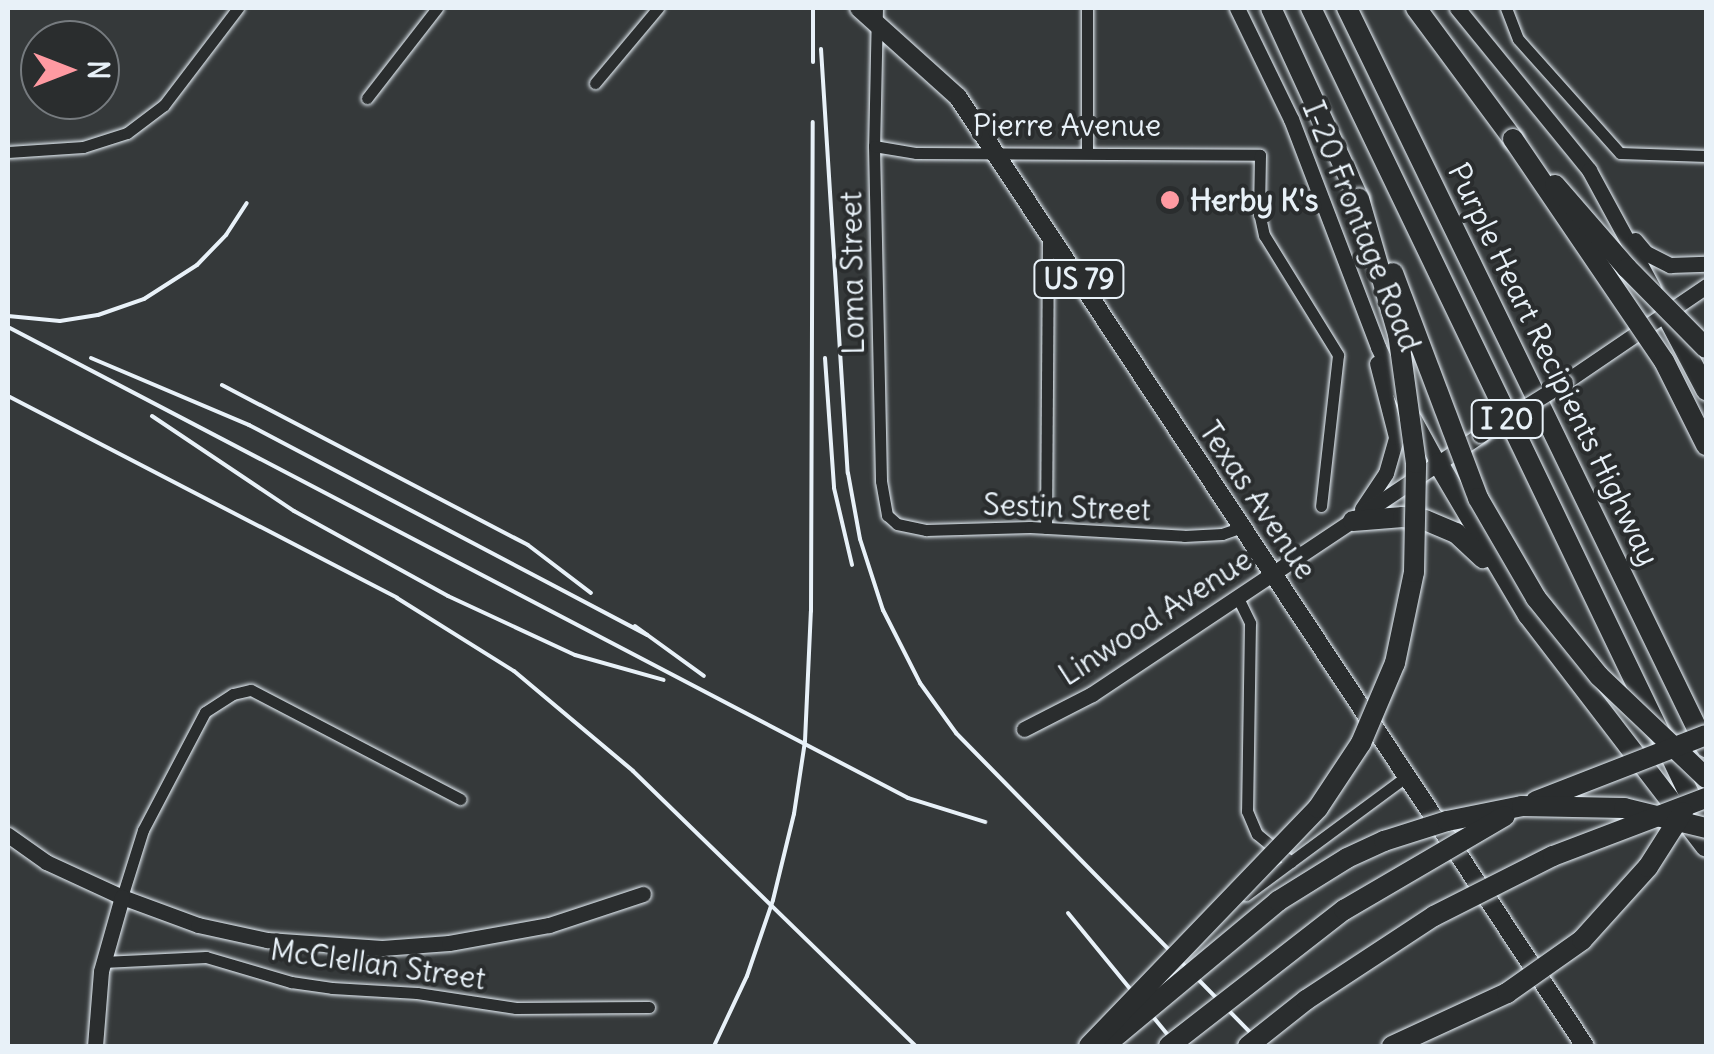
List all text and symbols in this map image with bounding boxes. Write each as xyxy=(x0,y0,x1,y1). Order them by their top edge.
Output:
north arrow xyxy=(20,20,120,120)
text: N xyxy=(80,60,116,80)
street label: I-20 Frontage Road xyxy=(1295,96,1429,356)
street label: Pierre Avenue xyxy=(973,107,1161,143)
street label: Purple Heart Recipients Highway xyxy=(1441,157,1667,571)
place label: Herby K's xyxy=(1190,182,1318,218)
marker: Herby K's xyxy=(1159,189,1181,211)
street label: Loma Street xyxy=(833,191,871,355)
road number: US 79 xyxy=(1032,256,1126,302)
road number: I 20 xyxy=(1470,396,1544,442)
street label: Texas Avenue xyxy=(1192,414,1324,586)
street label: Sestin Street xyxy=(982,486,1152,528)
street label: Linwood Avenue xyxy=(1052,541,1258,693)
street label: McClellan Street xyxy=(268,931,488,997)

